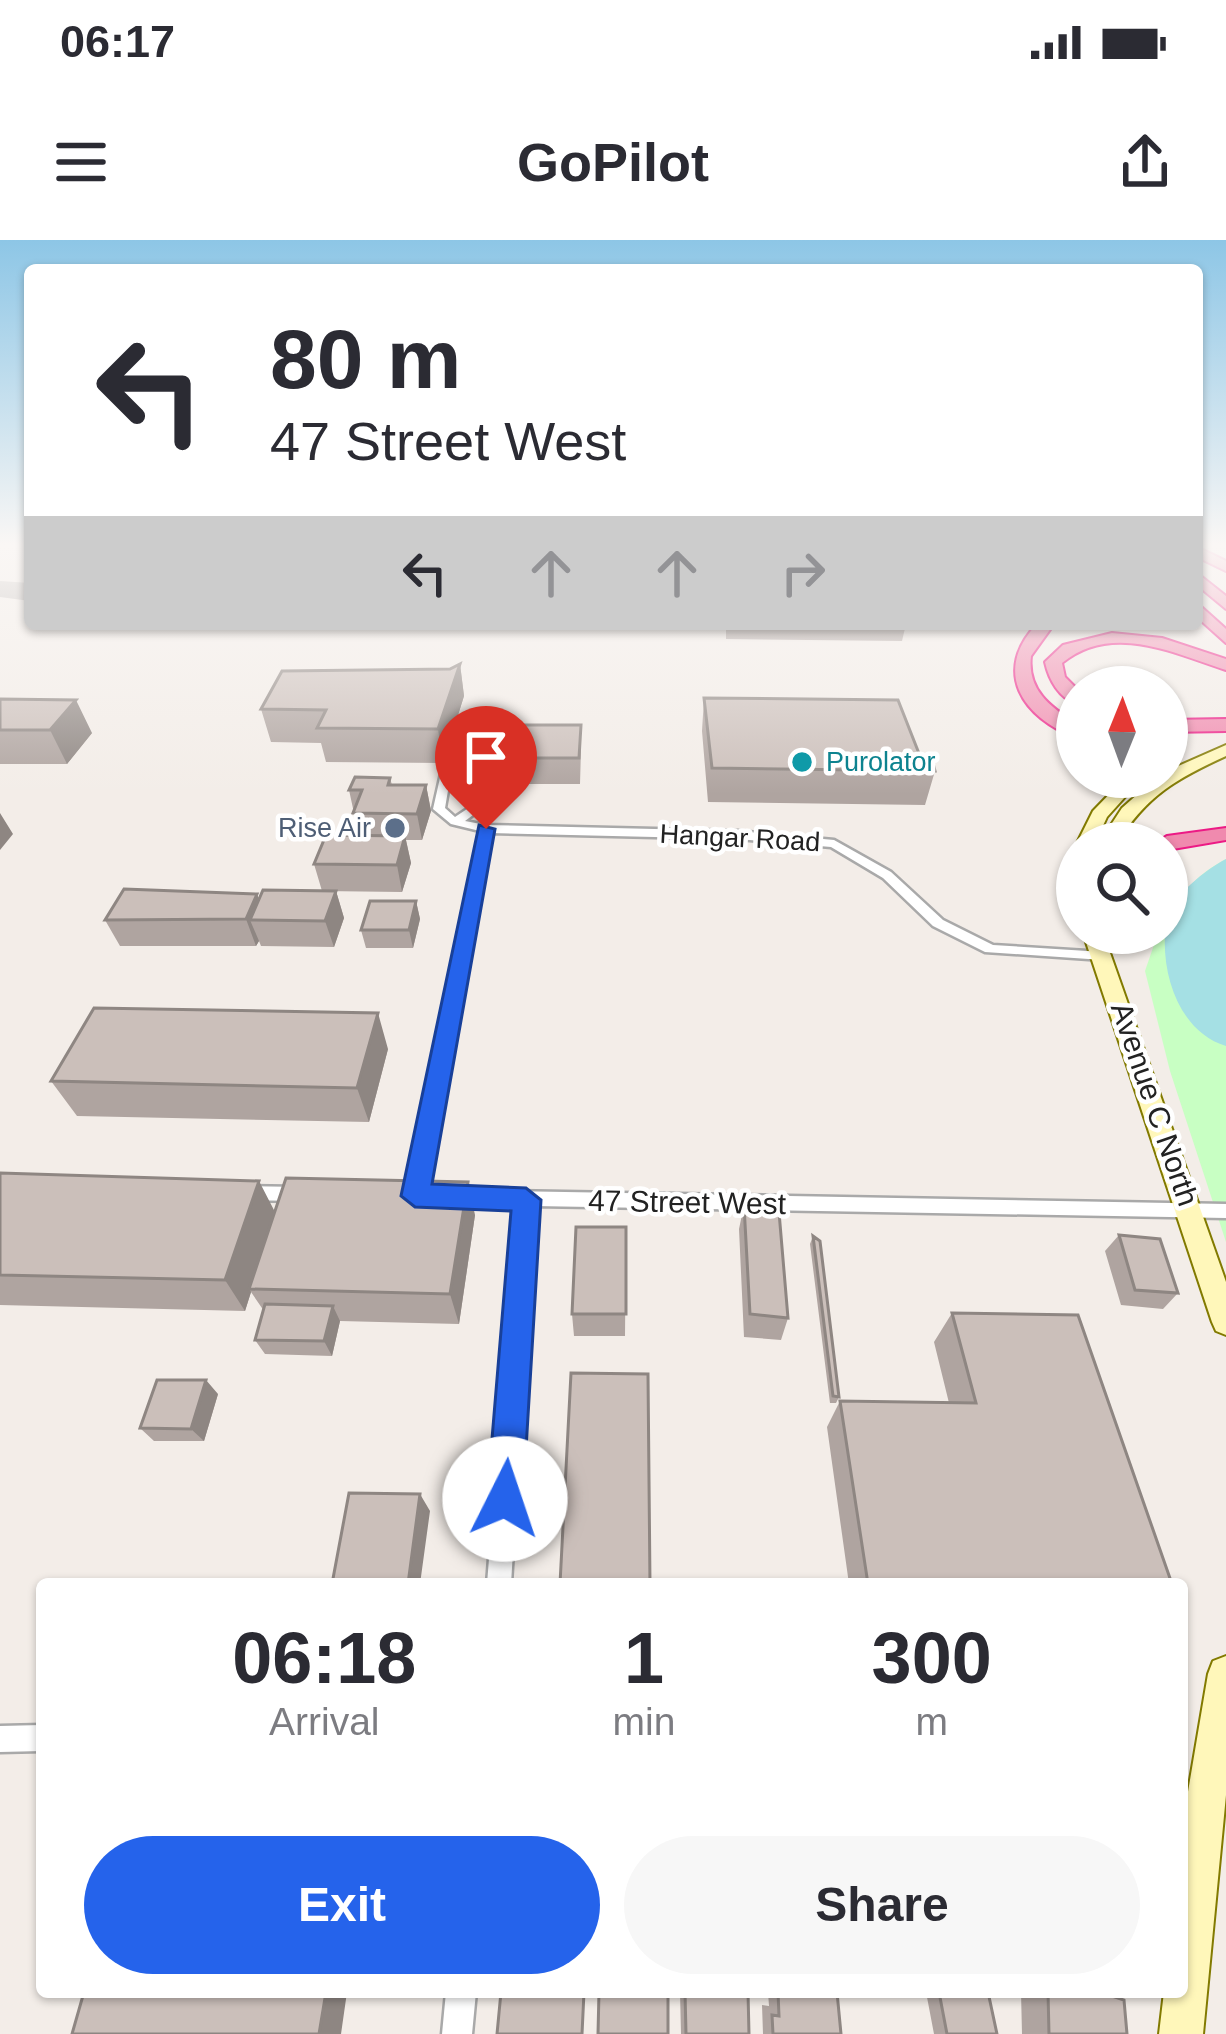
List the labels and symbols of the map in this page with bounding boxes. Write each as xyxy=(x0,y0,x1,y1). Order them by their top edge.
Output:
north arrow xyxy=(1056,666,1188,798)
pin xyxy=(435,706,537,829)
place label: Purolator xyxy=(826,747,936,777)
marker: Purolator xyxy=(789,749,815,775)
place label: Rise Air xyxy=(278,813,371,843)
marker: Rise Air xyxy=(382,815,408,841)
street label: Hangar Road xyxy=(659,819,821,857)
street label: Avenue C North xyxy=(1105,998,1205,1210)
street label: 47 Street West xyxy=(588,1184,787,1220)
position arrow xyxy=(442,1436,568,1562)

